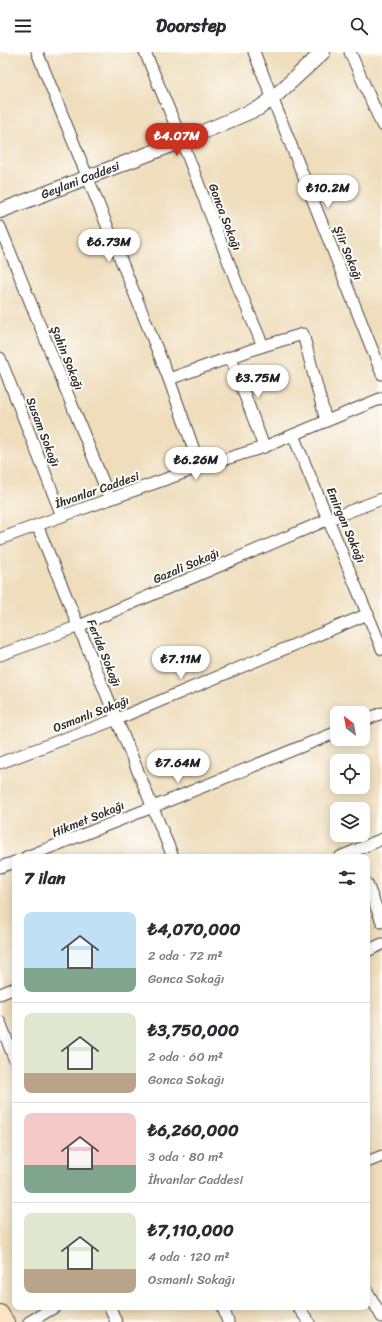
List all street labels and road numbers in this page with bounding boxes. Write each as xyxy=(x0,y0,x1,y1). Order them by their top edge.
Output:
street label: Geylani Caddesi xyxy=(38,155,124,205)
street label: Gonca Sokağı xyxy=(202,180,248,254)
street label: Şiir Sokağı xyxy=(327,222,369,284)
street label: Şahin Sokağı xyxy=(44,322,90,394)
street label: Susam Sokağı xyxy=(20,394,66,470)
street label: İhvanlar Caddesi xyxy=(51,465,143,515)
street label: Emirgan Sokağı xyxy=(320,483,372,567)
street label: Gazali Sokağı xyxy=(149,542,223,590)
street label: Feride Sokağı xyxy=(80,616,128,690)
street label: Osmanlı Sokağı xyxy=(50,689,132,739)
street label: Hikmet Sokağı xyxy=(48,794,128,844)

